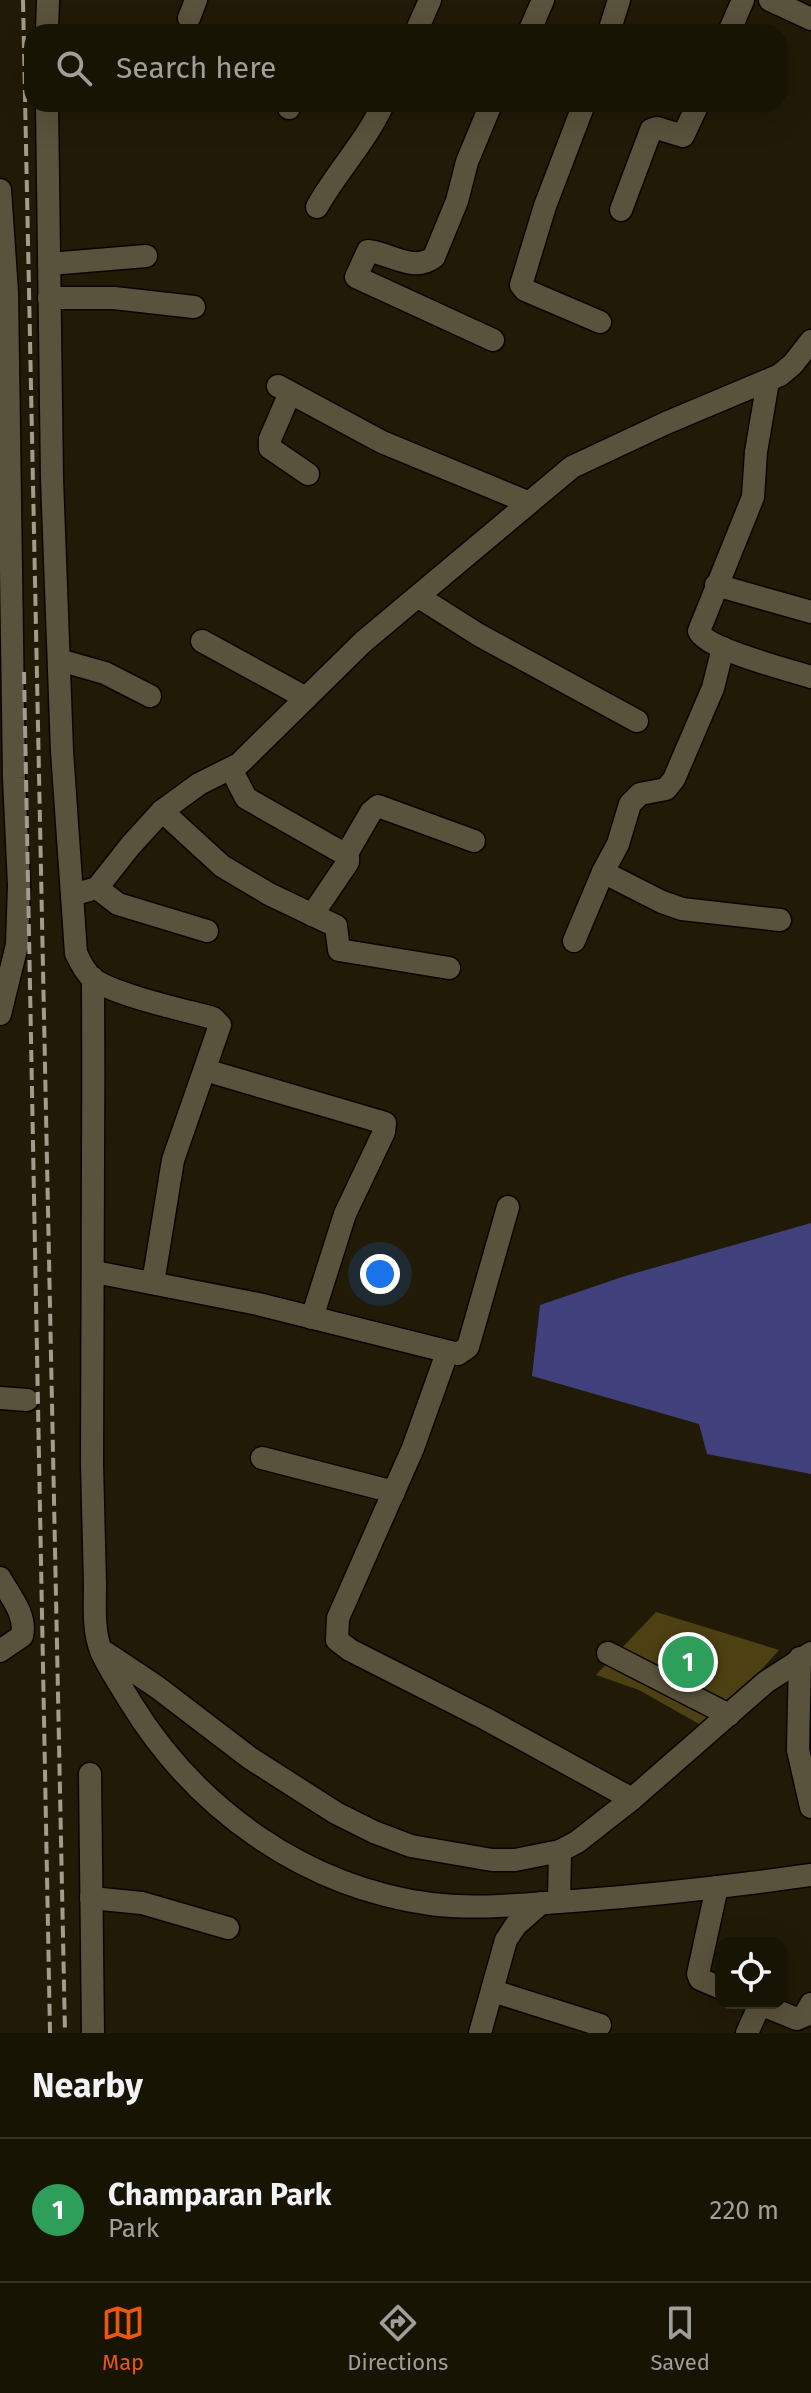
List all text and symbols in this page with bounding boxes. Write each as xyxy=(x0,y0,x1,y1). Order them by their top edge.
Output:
search box xyxy=(24,24,787,112)
icon: search xyxy=(52,46,96,90)
text: Search here xyxy=(116,50,276,86)
your location xyxy=(360,1254,400,1294)
pin: 1 xyxy=(662,1632,714,1692)
map controls xyxy=(715,1937,787,2009)
button: locate xyxy=(715,1937,787,2009)
text: Nearby xyxy=(32,2065,143,2106)
text: Champaran Park xyxy=(108,2177,331,2213)
text: 1 xyxy=(52,2195,64,2226)
text: 220 m xyxy=(710,2195,779,2226)
text: Park xyxy=(108,2213,159,2244)
tab: Map xyxy=(101,2301,145,2376)
tab: Directions xyxy=(347,2301,448,2376)
tab: Saved xyxy=(650,2301,710,2376)

